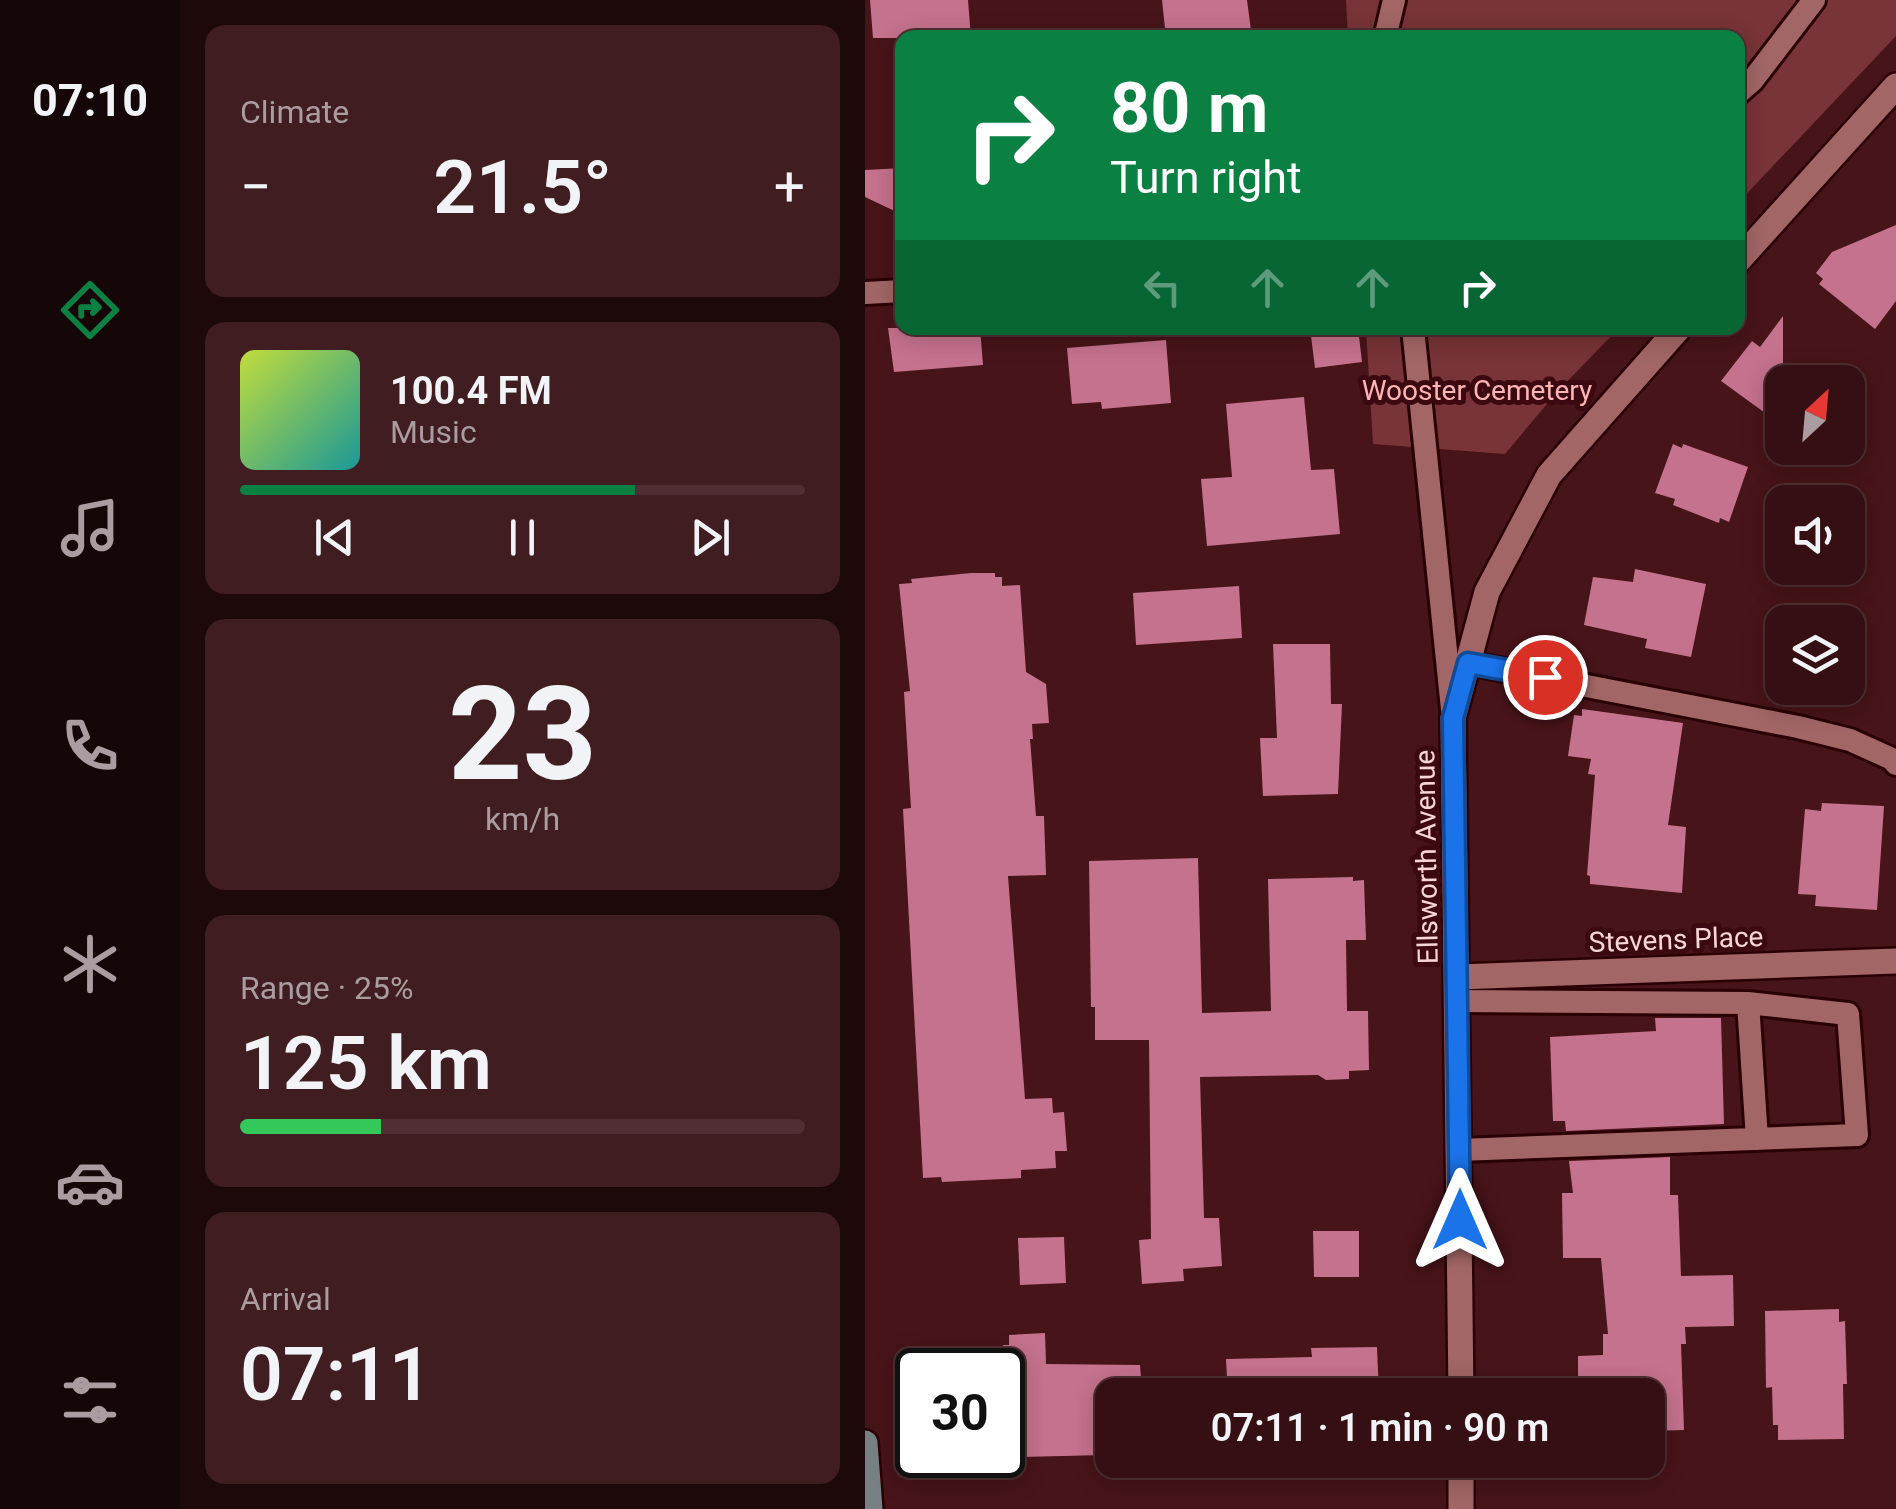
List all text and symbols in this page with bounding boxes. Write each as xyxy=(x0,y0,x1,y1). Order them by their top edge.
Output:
text: 80 m xyxy=(1110,67,1268,149)
icon: right xyxy=(945,70,1075,200)
text: 07:10 xyxy=(32,74,148,127)
text: Climate xyxy=(240,93,349,131)
text: 21.5° xyxy=(433,143,612,231)
text: Turn right xyxy=(1110,151,1302,204)
text: − xyxy=(240,155,271,219)
text: + xyxy=(774,155,805,219)
icon: left xyxy=(1135,260,1190,315)
icon: ahead xyxy=(1240,260,1295,315)
icon: ahead xyxy=(1345,260,1400,315)
icon: right xyxy=(1450,260,1505,315)
icon: directions xyxy=(55,275,125,345)
north arrow xyxy=(1765,365,1865,465)
map controls xyxy=(1765,365,1865,705)
text: 100.4 FM xyxy=(390,369,552,413)
park label: Wooster Cemetery xyxy=(1362,374,1592,407)
text: Music xyxy=(390,413,477,451)
button: sound xyxy=(1765,485,1865,585)
icon: music xyxy=(55,493,125,563)
icon: previous xyxy=(307,510,362,565)
icon: pause xyxy=(495,510,550,565)
icon: next xyxy=(683,510,738,565)
button: layers xyxy=(1765,605,1865,705)
pin xyxy=(1503,635,1588,720)
icon: arrive xyxy=(1518,650,1573,705)
text: 23 xyxy=(448,658,597,811)
icon: phone xyxy=(55,711,125,781)
street label: Ellsworth Avenue xyxy=(1408,750,1445,964)
text: km/h xyxy=(485,800,560,838)
street label: Stevens Place xyxy=(1588,920,1764,959)
icon: climate xyxy=(55,929,125,999)
text: Range · 25% xyxy=(240,969,413,1007)
text: 125 km xyxy=(240,1019,492,1107)
icon: car xyxy=(55,1147,125,1217)
position arrow xyxy=(1408,1168,1512,1272)
text: Arrival xyxy=(240,1280,331,1318)
text: 07:11 xyxy=(240,1330,432,1418)
speed limit sign: 30 xyxy=(895,1348,1025,1478)
icon: filters xyxy=(55,1365,125,1435)
text: 07:11 · 1 min · 90 m xyxy=(1211,1406,1549,1450)

